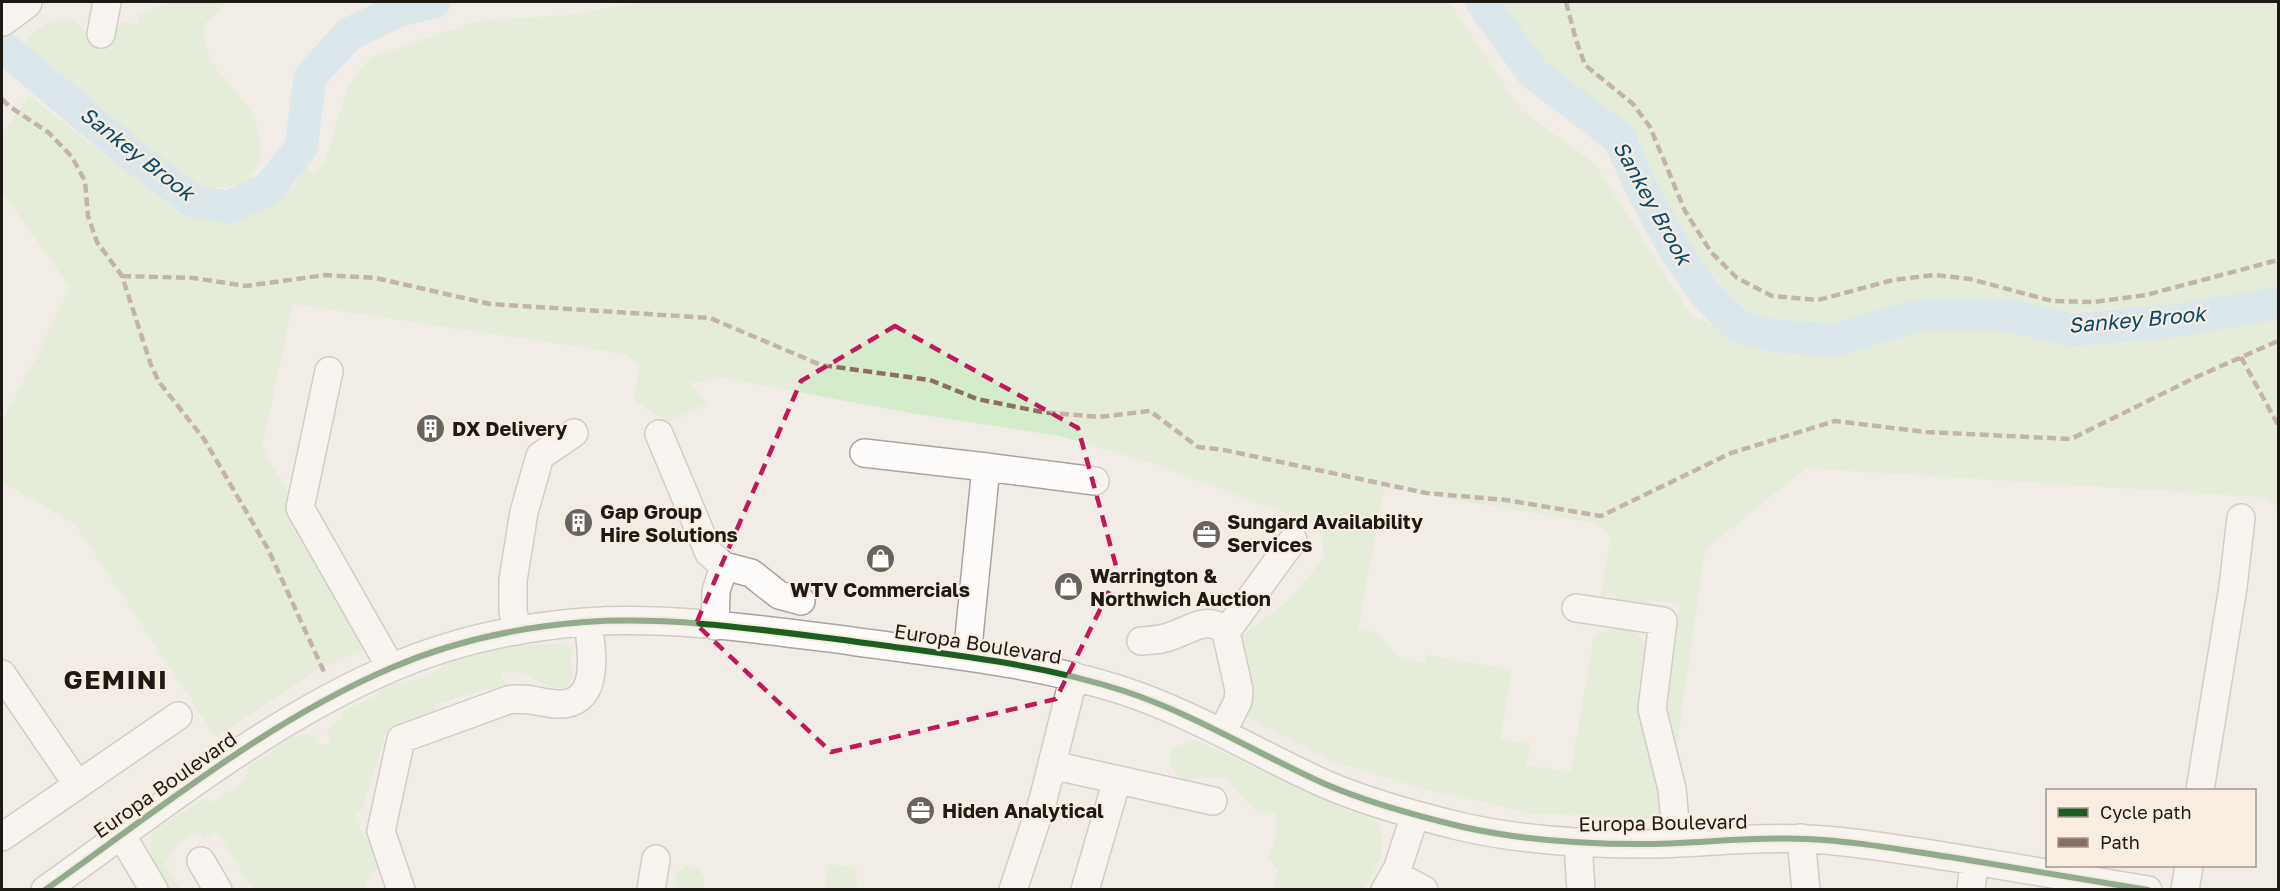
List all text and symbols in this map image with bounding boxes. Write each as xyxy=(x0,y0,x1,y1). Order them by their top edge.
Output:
water label: Sankey Brook xyxy=(75,101,201,207)
water label: Sankey Brook xyxy=(1608,136,1699,271)
water label: Sankey Brook xyxy=(2067,300,2209,338)
building icon: DX Delivery xyxy=(415,413,447,445)
place label: DX Delivery xyxy=(452,416,567,440)
place label: Gap Group Hire Solutions xyxy=(600,499,738,546)
building icon: Gap Group Hire Solutions xyxy=(563,507,595,539)
place label: Sungard Availability Services xyxy=(1227,509,1423,556)
office icon: Sungard Availability Services xyxy=(1190,518,1222,550)
shop icon: WTV Commercials xyxy=(864,543,896,575)
place label: Warrington & Northwich Auction xyxy=(1090,563,1271,610)
shop icon: Warrington & Northwich Auction xyxy=(1053,571,1085,603)
place label: WTV Commercials xyxy=(790,577,970,601)
street label: Europa Boulevard xyxy=(893,618,1064,668)
district label: GEMINI xyxy=(64,664,168,695)
street label: Europa Boulevard xyxy=(88,726,241,843)
legend xyxy=(2046,789,2256,867)
office icon: Hiden Analytical xyxy=(905,795,937,827)
place label: Hiden Analytical xyxy=(942,798,1104,822)
text: Cycle path xyxy=(2100,801,2192,823)
street label: Europa Boulevard xyxy=(1578,809,1748,835)
text: Path xyxy=(2100,831,2140,853)

